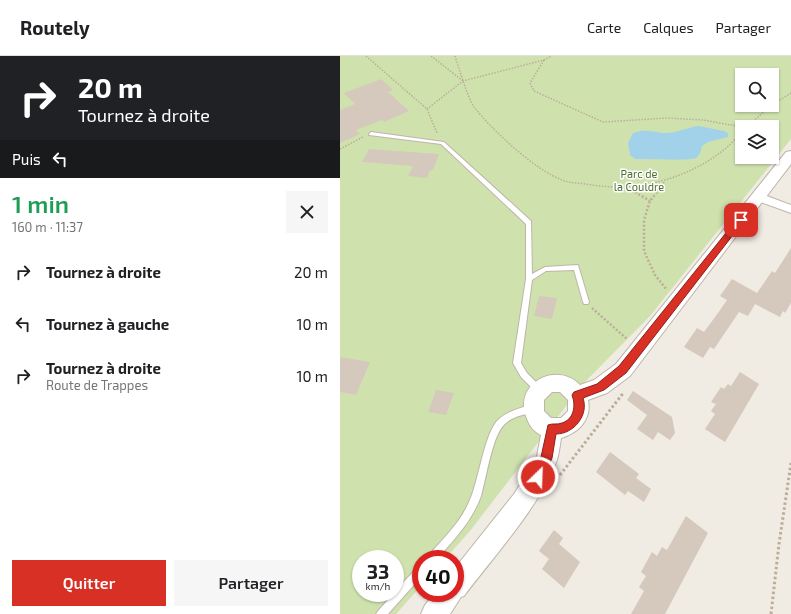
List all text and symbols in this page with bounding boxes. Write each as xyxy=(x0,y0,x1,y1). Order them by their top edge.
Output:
text: Routely xyxy=(20,16,90,39)
text: Carte xyxy=(587,19,621,36)
text: Calques xyxy=(643,19,694,36)
text: Partager xyxy=(716,19,771,36)
map controls xyxy=(735,68,779,164)
button: search xyxy=(735,68,779,112)
text: 20 m xyxy=(78,70,143,104)
icon: right xyxy=(12,72,64,124)
text: Tournez à droite xyxy=(78,104,210,126)
button: layers xyxy=(735,120,779,164)
icon: left xyxy=(49,148,71,170)
text: Puis xyxy=(12,150,41,168)
park label: Parc de la Couldre xyxy=(614,167,664,193)
text: 1 min xyxy=(12,189,69,218)
button: close xyxy=(286,191,328,233)
pin xyxy=(724,203,758,237)
icon: arrive xyxy=(730,209,752,231)
text: 160 m · 11:37 xyxy=(12,219,83,235)
icon: right xyxy=(12,261,34,283)
text: Tournez à droite xyxy=(46,263,161,281)
text: 20 m xyxy=(294,263,328,281)
icon: left xyxy=(12,313,34,335)
text: Tournez à gauche xyxy=(46,315,169,333)
text: 10 m xyxy=(296,315,328,333)
text: Tournez à droite xyxy=(46,359,161,377)
icon: right xyxy=(12,365,34,387)
text: 10 m xyxy=(296,367,328,385)
text: Route de Trappes xyxy=(46,377,148,393)
position arrow xyxy=(517,456,559,498)
speed limit sign: 40 xyxy=(412,550,464,602)
text: 33 xyxy=(367,559,389,583)
button: Quitter xyxy=(12,560,166,606)
button: Partager xyxy=(174,560,328,606)
text: km/h xyxy=(366,580,390,592)

